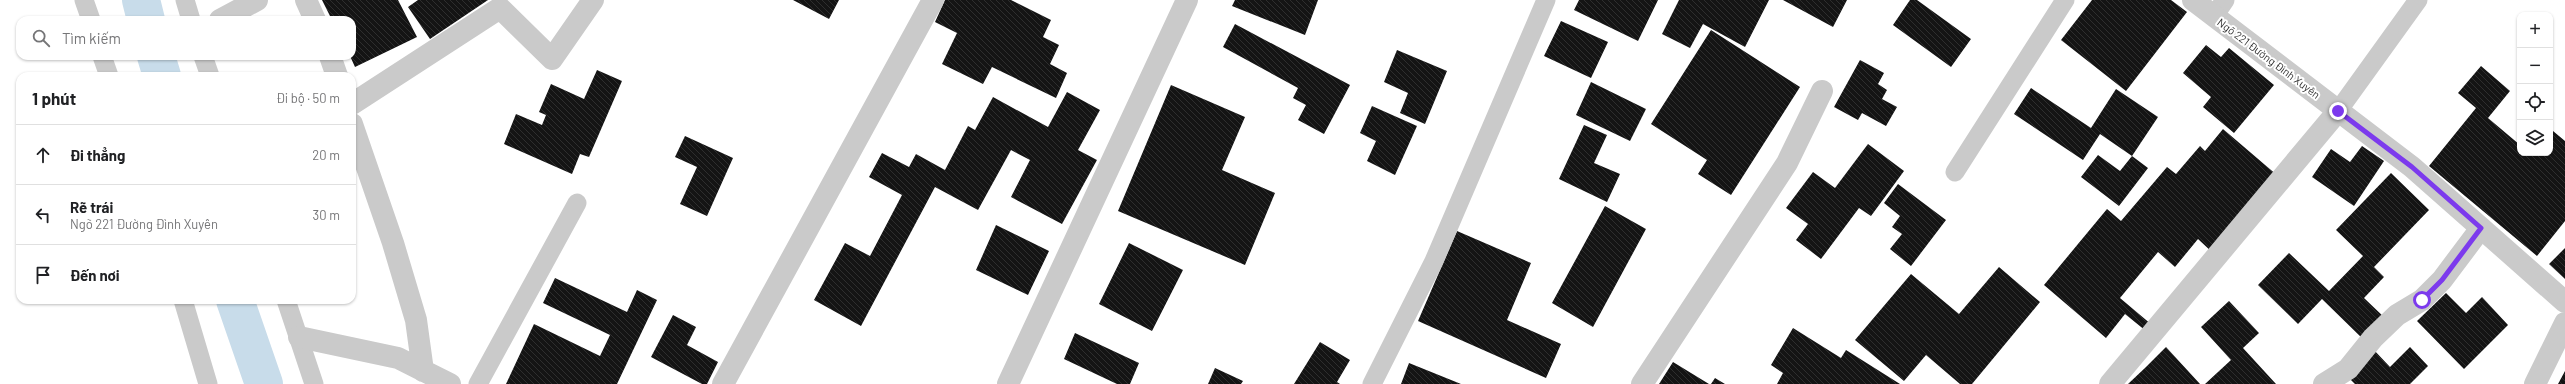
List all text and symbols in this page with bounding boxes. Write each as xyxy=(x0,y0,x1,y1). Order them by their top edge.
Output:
map controls xyxy=(2517,12,2553,156)
button: + xyxy=(2517,12,2553,48)
street label: Ngõ 221 Đường Đình Xuyên xyxy=(2215,15,2323,101)
search box xyxy=(16,16,356,60)
icon: search xyxy=(30,27,52,49)
text: Tìm kiếm xyxy=(62,29,121,47)
button: − xyxy=(2517,48,2553,84)
button: locate xyxy=(2517,84,2553,120)
text: 1 phút xyxy=(32,88,76,108)
text: Đi bộ · 50 m xyxy=(276,90,340,106)
route end xyxy=(2329,102,2347,120)
button: layers xyxy=(2517,120,2553,156)
icon: ahead xyxy=(32,144,54,166)
text: Đi thẳng xyxy=(70,146,125,164)
text: 20 m xyxy=(312,147,340,163)
text: Rẽ trái xyxy=(70,198,113,216)
icon: left xyxy=(32,204,54,226)
text: 30 m xyxy=(313,207,340,223)
text: Ngõ 221 Đường Đình Xuyên xyxy=(70,216,218,232)
icon: arrive xyxy=(32,264,54,286)
text: Đến nơi xyxy=(70,266,120,284)
route start xyxy=(2413,291,2431,309)

